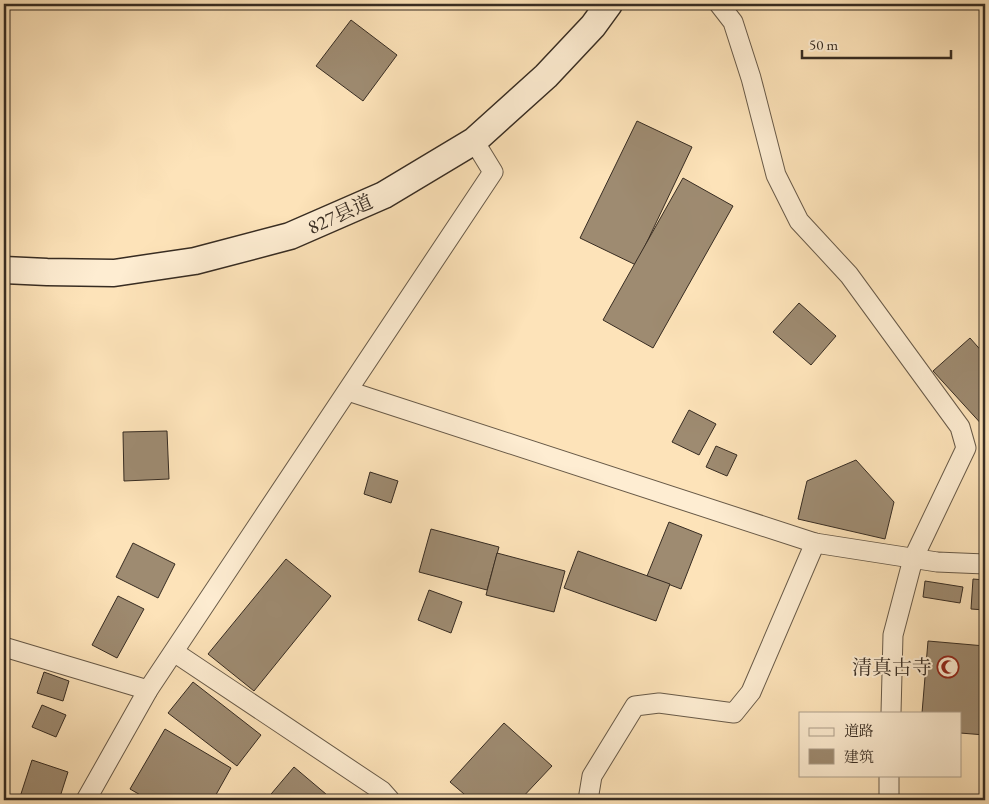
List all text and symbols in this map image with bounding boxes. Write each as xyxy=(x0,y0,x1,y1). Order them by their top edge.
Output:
scale bar xyxy=(802,28,950,60)
text: 50 m xyxy=(809,35,838,54)
street label: 827县道 xyxy=(303,188,377,240)
place label: 清真古寺 xyxy=(852,654,932,680)
mosque icon: 清真古寺 xyxy=(936,655,960,679)
legend xyxy=(799,712,962,776)
text: 道路 xyxy=(844,721,874,740)
text: 建筑 xyxy=(844,747,874,766)

